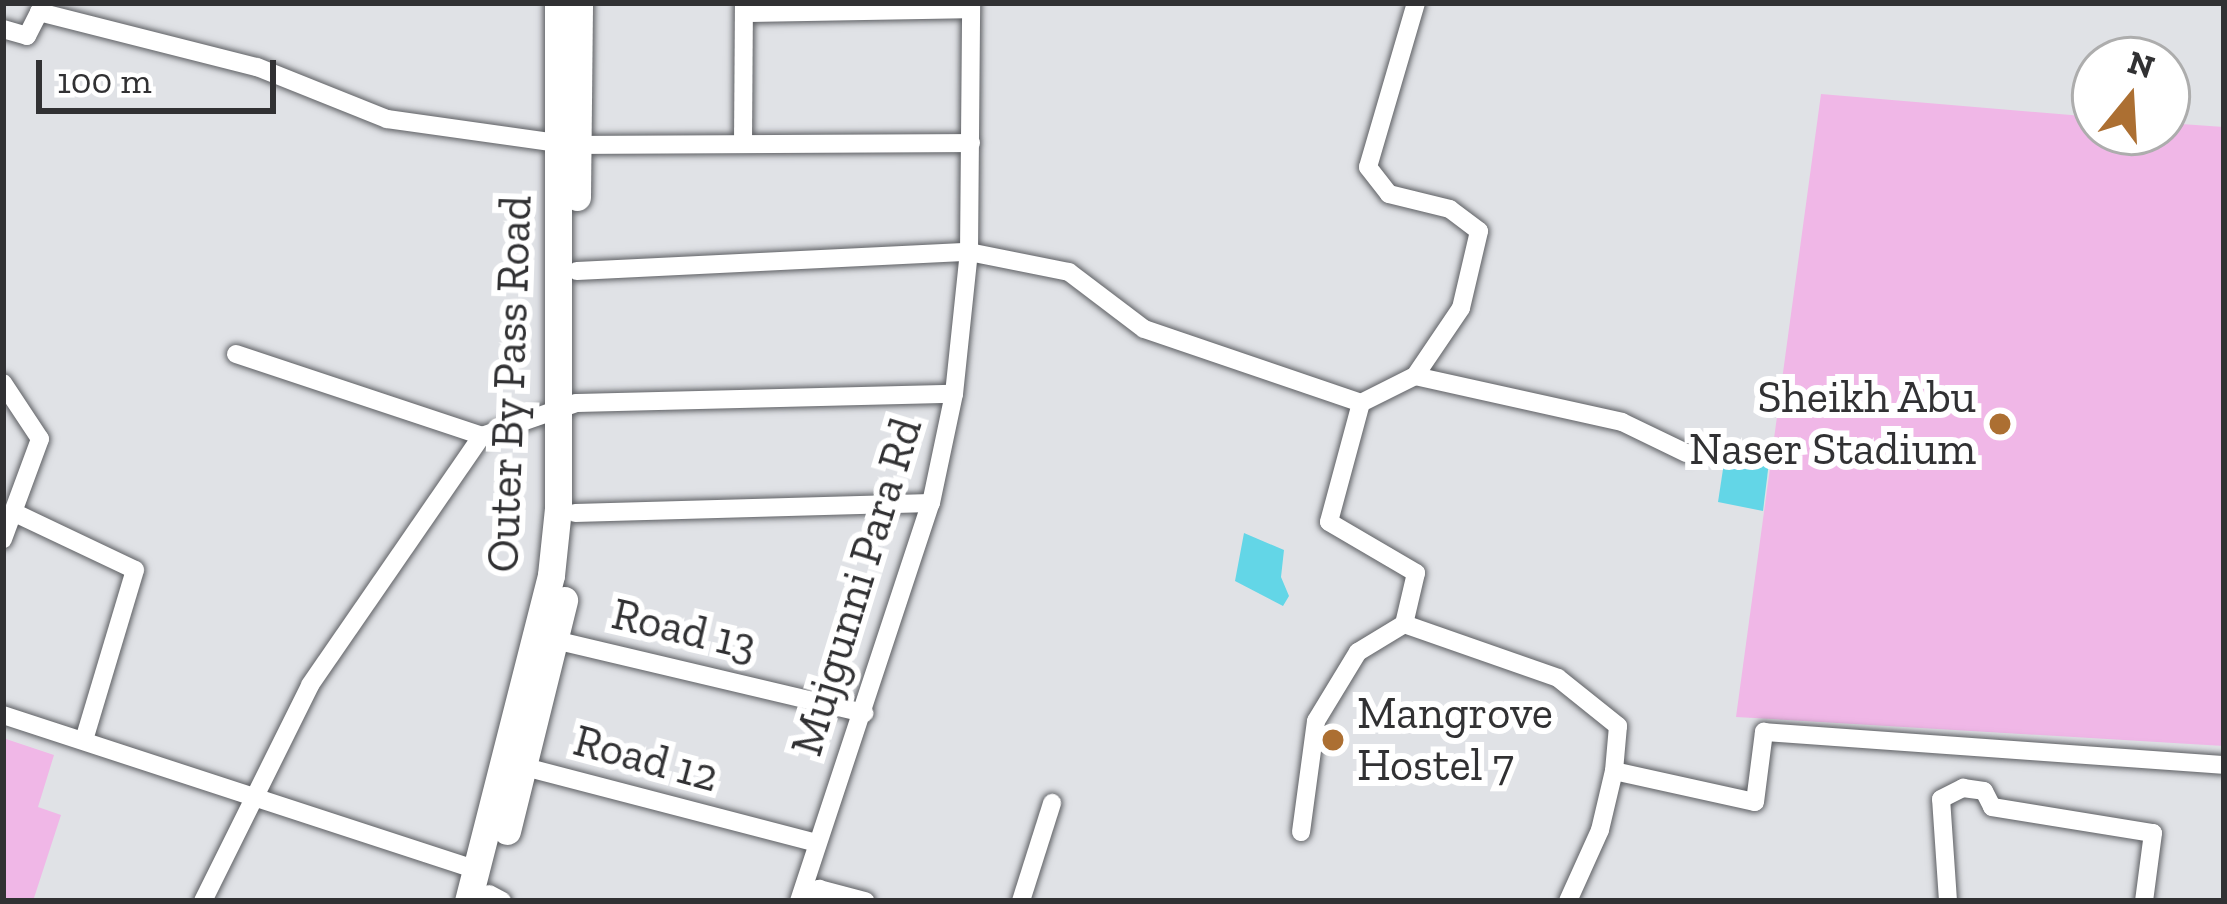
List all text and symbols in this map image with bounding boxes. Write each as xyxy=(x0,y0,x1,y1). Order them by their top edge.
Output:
scale bar xyxy=(42,36,282,110)
north arrow xyxy=(2071,36,2191,156)
text: N xyxy=(2123,42,2159,87)
text: 100 m xyxy=(57,59,152,102)
street label: Outer By Pass Road xyxy=(476,194,544,574)
place label: Sheikh Abu Naser Stadium xyxy=(1688,371,1976,477)
marker: Sheikh Abu Naser Stadium xyxy=(1987,411,2013,437)
street label: Mujgunni Para Rd xyxy=(780,412,934,762)
street label: Road 13 xyxy=(607,587,761,673)
place label: Mangrove Hostel 7 xyxy=(1357,687,1553,793)
street label: Road 12 xyxy=(568,714,724,804)
marker: Mangrove Hostel 7 xyxy=(1320,727,1346,753)

